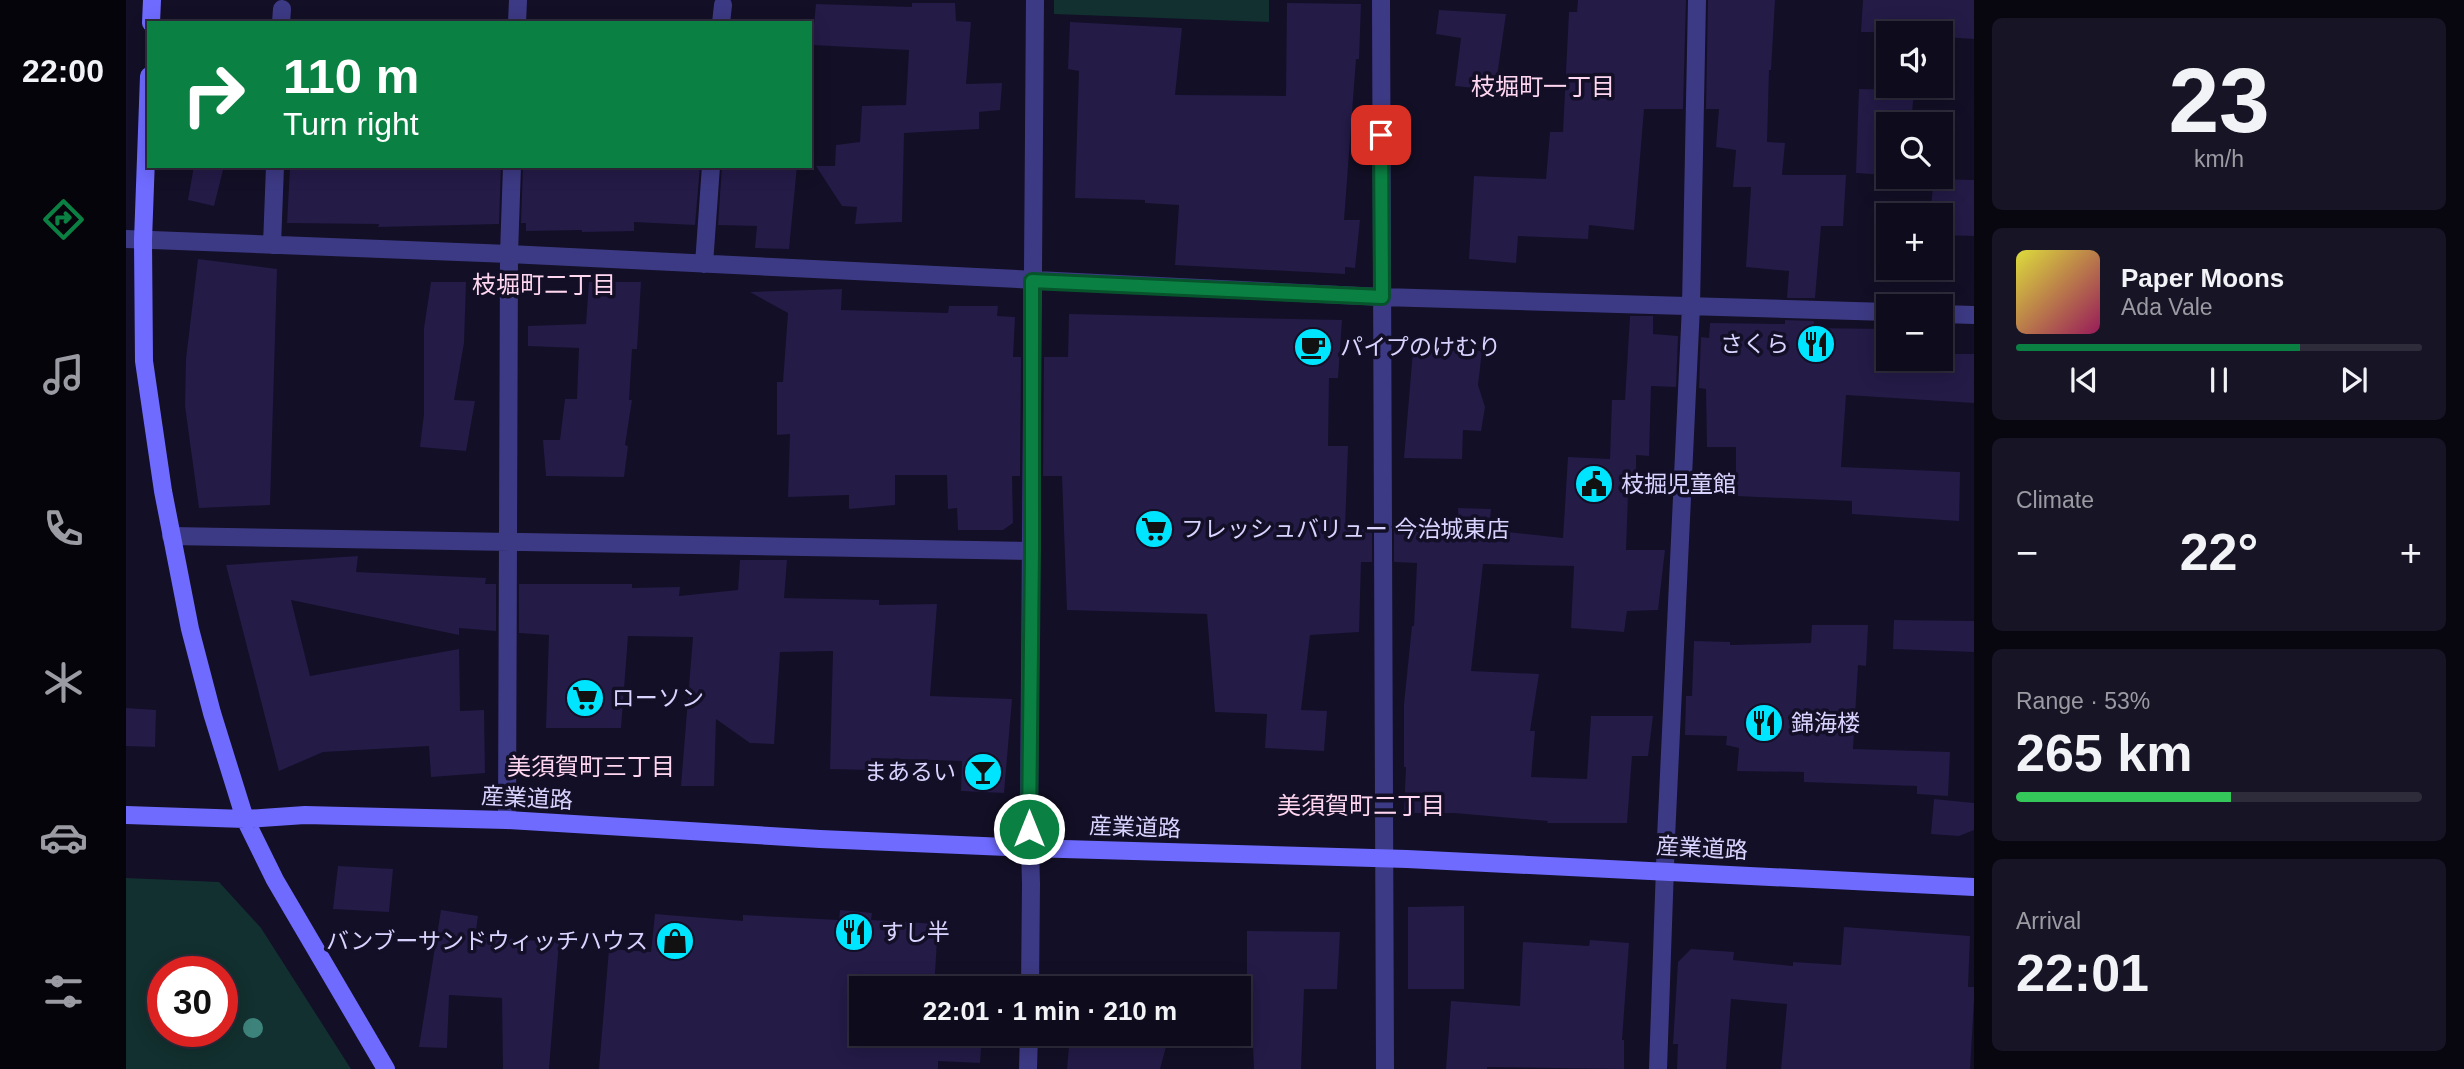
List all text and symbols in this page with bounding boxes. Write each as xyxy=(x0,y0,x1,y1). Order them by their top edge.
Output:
map controls xyxy=(1876,21,1953,371)
button: sound xyxy=(1876,21,1953,98)
icon: right xyxy=(168,49,259,140)
text: 110 m xyxy=(283,49,419,103)
text: 23 xyxy=(2168,50,2270,151)
text: 22:00 xyxy=(22,53,104,89)
district label: 枝堀町一丁目 xyxy=(1471,73,1615,100)
pin xyxy=(1351,105,1411,165)
text: Turn right xyxy=(283,106,419,142)
button: search xyxy=(1876,112,1953,189)
icon: arrive xyxy=(1362,116,1400,154)
text: km/h xyxy=(2194,146,2244,172)
icon: directions xyxy=(39,195,88,244)
button: + xyxy=(1876,203,1953,280)
text: Paper Moons xyxy=(2121,263,2284,293)
district label: 枝堀町二丁目 xyxy=(472,271,616,298)
button: − xyxy=(1876,294,1953,371)
text: Ada Vale xyxy=(2121,294,2213,320)
restaurant icon: さくら xyxy=(1795,323,1837,365)
cafe icon: パイプのけむり xyxy=(1292,326,1334,368)
place label: さくら xyxy=(1720,331,1789,357)
place label: パイプのけむり xyxy=(1340,334,1501,360)
icon: music xyxy=(39,350,88,399)
icon: previous xyxy=(2065,361,2103,399)
icon: pause xyxy=(2200,361,2238,399)
icon: next xyxy=(2335,361,2373,399)
public building icon: 枝掘児童館 xyxy=(1573,463,1615,505)
place label: 枝掘児童館 xyxy=(1621,471,1736,497)
text: Climate xyxy=(2016,487,2094,513)
icon: phone xyxy=(39,504,88,553)
supermarket icon: フレッシュバリュー 今治城東店 xyxy=(1133,508,1175,550)
place label: フレッシュバリュー 今治城東店 xyxy=(1181,516,1509,542)
text: 22° xyxy=(2180,523,2258,581)
text: − xyxy=(2016,532,2038,574)
text: + xyxy=(2400,532,2422,574)
icon: climate xyxy=(39,658,88,707)
supermarket icon: ローソン xyxy=(564,677,606,719)
place label: ローソン xyxy=(612,685,704,711)
text: Range · 53% xyxy=(2016,688,2150,714)
restaurant icon: 錦海楼 xyxy=(1743,702,1785,744)
place label: 錦海楼 xyxy=(1791,710,1860,736)
text: 265 km xyxy=(2016,724,2192,782)
bar icon: まあるい xyxy=(962,751,1004,793)
district label: 美須賀町三丁目 xyxy=(507,753,675,780)
place label: まあるい xyxy=(864,759,956,785)
street label: 産業道路 xyxy=(480,783,574,813)
position arrow xyxy=(992,792,1066,866)
district label: 美須賀町二丁目 xyxy=(1277,792,1445,819)
street label: 産業道路 xyxy=(1089,812,1181,842)
icon: car xyxy=(39,813,88,862)
street label: 産業道路 xyxy=(1655,833,1749,863)
text: Arrival xyxy=(2016,908,2081,934)
restaurant icon: すし半 xyxy=(833,911,875,953)
place label: すし半 xyxy=(881,919,950,945)
shop icon: バンブーサンドウィッチハウス xyxy=(654,920,696,962)
place label: バンブーサンドウィッチハウス xyxy=(326,928,648,954)
text: 22:01 xyxy=(2016,944,2149,1002)
speed limit sign: 30 xyxy=(147,956,238,1047)
icon: filters xyxy=(39,967,88,1016)
text: 22:01 · 1 min · 210 m xyxy=(923,996,1177,1026)

